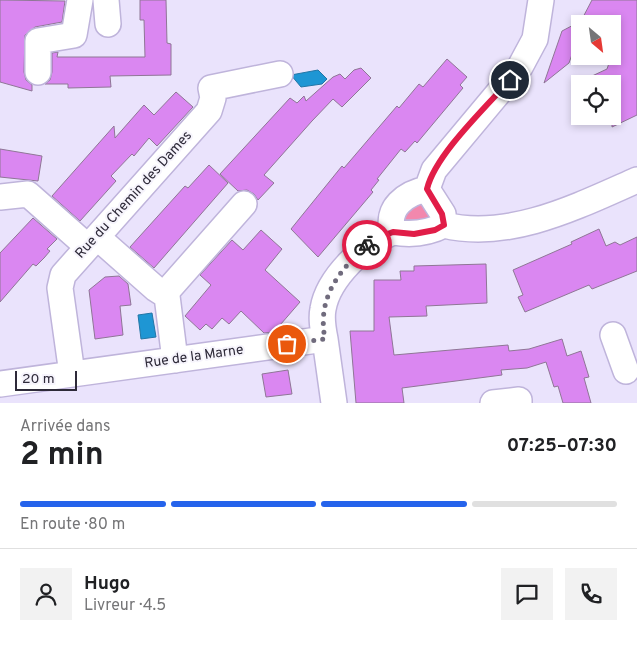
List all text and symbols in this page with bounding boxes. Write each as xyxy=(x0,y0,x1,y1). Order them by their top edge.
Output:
north arrow xyxy=(571,15,621,65)
map controls xyxy=(571,15,621,125)
pin xyxy=(489,59,531,101)
icon: home xyxy=(496,66,524,94)
button: locate xyxy=(571,75,621,125)
street label: Rue du Chemin des Dames xyxy=(72,128,196,262)
courier xyxy=(342,220,392,270)
icon: bike xyxy=(353,231,381,259)
pin xyxy=(266,323,308,365)
icon: bag xyxy=(273,330,301,358)
street label: Rue de la Marne xyxy=(143,342,245,372)
scale bar xyxy=(15,368,78,391)
text: 20 m xyxy=(22,371,55,388)
text: Arrivée dans xyxy=(20,417,110,437)
text: 07:25–07:30 xyxy=(507,434,617,458)
text: 2 min xyxy=(20,436,104,476)
text: En route · 80 m xyxy=(20,515,125,535)
button: person xyxy=(20,568,72,620)
button: chat xyxy=(501,568,553,620)
button: phone xyxy=(565,568,617,620)
text: Hugo xyxy=(84,572,130,596)
text: Livreur · 4.5 xyxy=(84,596,166,616)

